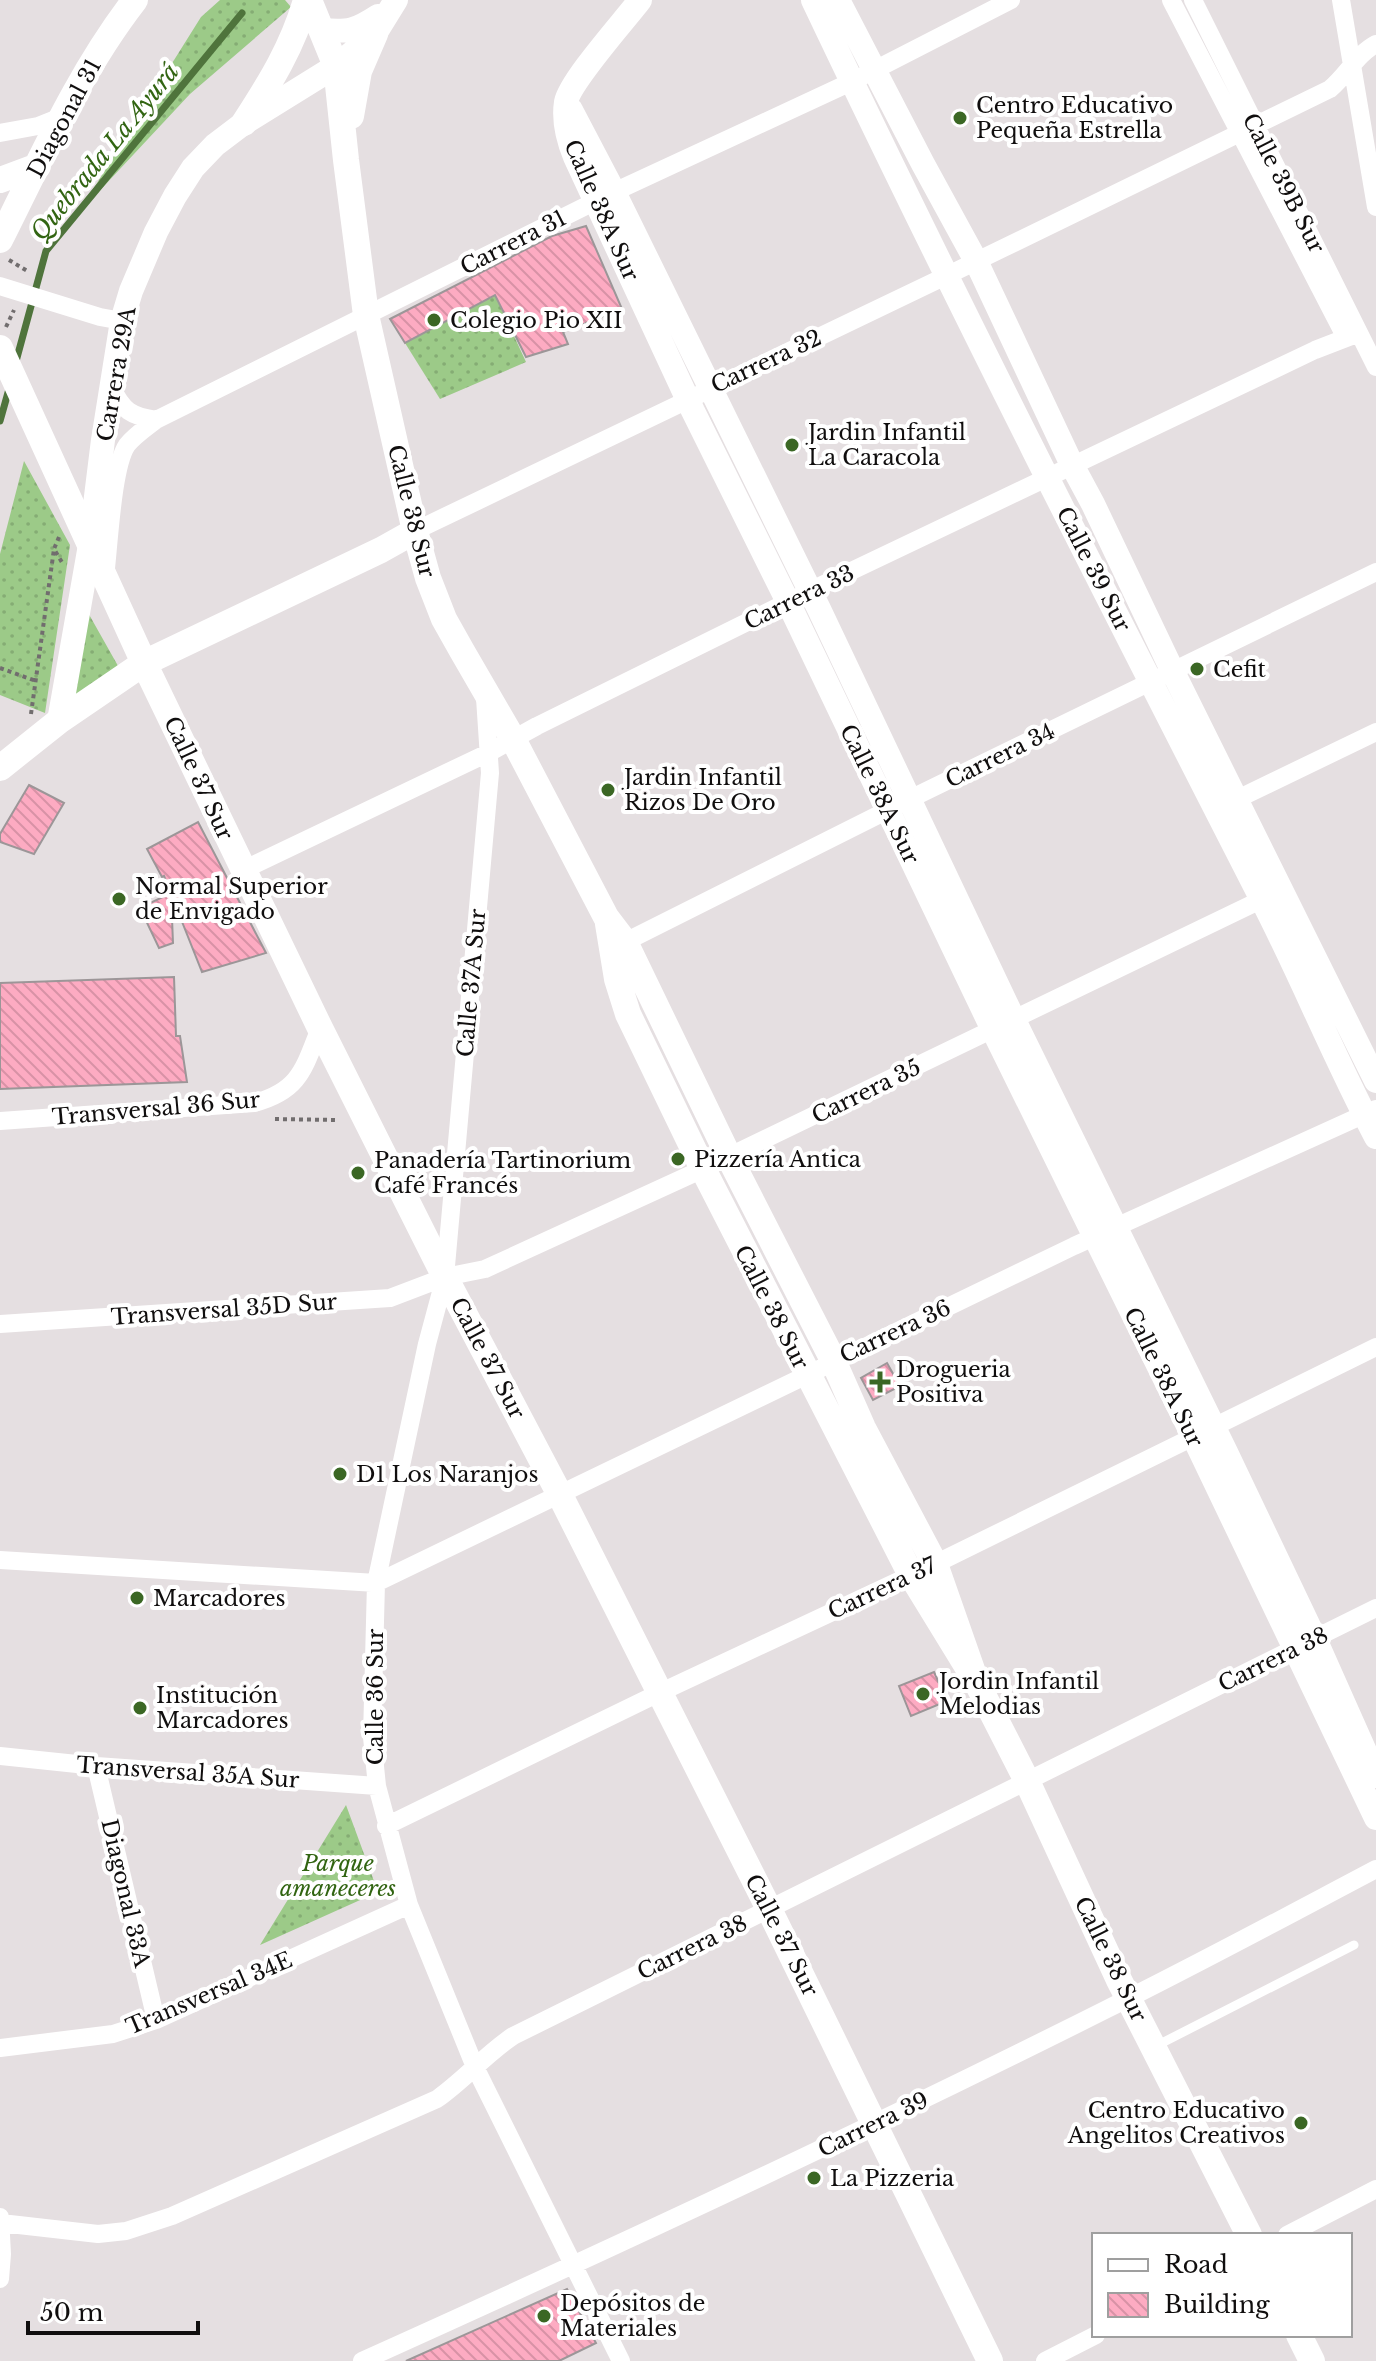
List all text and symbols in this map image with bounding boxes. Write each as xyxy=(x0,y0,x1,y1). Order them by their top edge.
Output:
street label: Diagonal 31 xyxy=(22,54,107,182)
water label: Quebrada La Ayurá xyxy=(24,57,185,246)
place label: Centro Educativo Pequeña Estrella xyxy=(976,92,1173,144)
marker: Centro Educativo Pequeña Estrella xyxy=(951,109,969,127)
street label: Calle 39B Sur xyxy=(1237,109,1331,258)
street label: Calle 38A Sur xyxy=(558,135,645,285)
street label: Carrera 31 xyxy=(456,204,571,281)
street label: Carrera 29A xyxy=(91,304,142,443)
place label: Colegio Pio XII xyxy=(450,307,622,334)
marker: Colegio Pio XII xyxy=(425,311,443,329)
street label: Carrera 32 xyxy=(707,324,826,399)
place label: Jardin Infantil La Caracola xyxy=(805,419,966,471)
marker: Jardin Infantil La Caracola xyxy=(783,436,801,454)
street label: Calle 38 Sur xyxy=(382,442,441,581)
street label: Calle 39 Sur xyxy=(1051,502,1137,637)
street label: Carrera 33 xyxy=(740,559,859,636)
place label: Cefit xyxy=(1213,656,1267,683)
marker: Cefit xyxy=(1188,660,1206,678)
street label: Calle 37 Sur xyxy=(158,712,239,845)
street label: Carrera 34 xyxy=(941,717,1059,794)
street label: Calle 38A Sur xyxy=(834,720,925,869)
place label: Jardin Infantil Rizos De Oro xyxy=(621,764,782,816)
marker: Jardin Infantil Rizos De Oro xyxy=(599,781,617,799)
place label: Normal Superior de Envigado xyxy=(135,873,328,925)
marker: Normal Superior de Envigado xyxy=(110,890,128,908)
street label: Calle 37A Sur xyxy=(452,907,491,1058)
street label: Carrera 35 xyxy=(807,1053,925,1129)
street label: Transversal 36 Sur xyxy=(51,1086,262,1131)
place label: Pizzería Antica xyxy=(694,1146,862,1173)
place label: Panadería Tartinorium Café Francés xyxy=(374,1147,632,1199)
marker: Pizzería Antica xyxy=(669,1150,687,1168)
marker: Panadería Tartinorium Café Francés xyxy=(349,1164,367,1182)
street label: Calle 38 Sur xyxy=(729,1241,815,1374)
street label: Transversal 35D Sur xyxy=(110,1288,339,1331)
street label: Calle 37 Sur xyxy=(444,1293,531,1424)
street label: Carrera 36 xyxy=(835,1294,955,1369)
street label: Calle 38A Sur xyxy=(1118,1303,1209,1452)
place label: Drogueria Positiva xyxy=(896,1356,1012,1408)
marker: Drogueria Positiva xyxy=(871,1373,889,1391)
place label: D1 Los Naranjos xyxy=(356,1461,538,1488)
marker: D1 Los Naranjos xyxy=(331,1465,349,1483)
street label: Carrera 37 xyxy=(824,1551,942,1625)
place label: Marcadores xyxy=(153,1585,286,1612)
marker: Marcadores xyxy=(128,1589,146,1607)
street label: Carrera 38 xyxy=(1214,1621,1333,1698)
street label: Calle 36 Sur xyxy=(362,1628,389,1765)
place label: Jordin Infantil Melodias xyxy=(936,1668,1099,1720)
place label: Institución Marcadores xyxy=(156,1682,289,1734)
marker: Jordin Infantil Melodias xyxy=(914,1685,932,1703)
marker: Institución Marcadores xyxy=(131,1699,149,1717)
street label: Transversal 35A Sur xyxy=(76,1751,301,1794)
street label: Diagonal 33A xyxy=(95,1816,156,1971)
park label: Parque amaneceres xyxy=(280,1850,396,1902)
street label: Calle 37 Sur xyxy=(739,1870,824,2001)
street label: Calle 38 Sur xyxy=(1069,1892,1153,2027)
street label: Carrera 38 xyxy=(633,1909,752,1986)
street label: Transversal 34E xyxy=(122,1946,296,2041)
street label: Carrera 39 xyxy=(814,2086,933,2163)
place label: Centro Educativo Angelitos Creativos xyxy=(1067,2097,1285,2149)
marker: Centro Educativo Angelitos Creativos xyxy=(1292,2114,1310,2132)
place label: La Pizzeria xyxy=(830,2165,955,2192)
marker: La Pizzeria xyxy=(805,2169,823,2187)
legend xyxy=(1092,2233,1352,2337)
text: Road xyxy=(1164,2250,1228,2279)
scale bar xyxy=(28,2285,198,2335)
place label: Depósitos de Materiales xyxy=(560,2290,705,2342)
text: Building xyxy=(1164,2290,1270,2319)
text: 50 m xyxy=(40,2298,104,2327)
marker: Depósitos de Materiales xyxy=(535,2307,553,2325)

